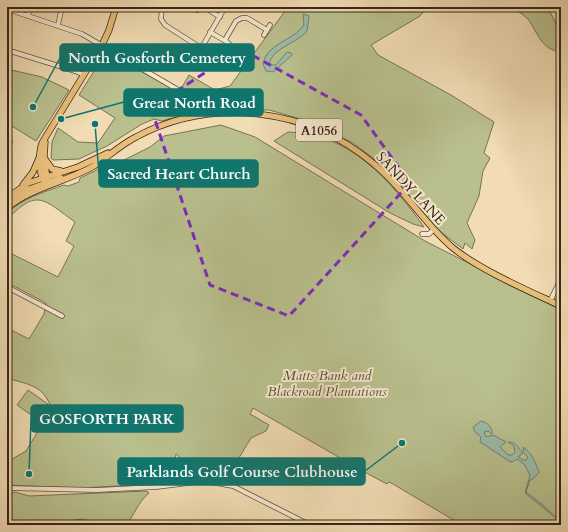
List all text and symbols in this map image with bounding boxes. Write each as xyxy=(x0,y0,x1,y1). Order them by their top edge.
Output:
callout: North Gosforth Cemetery xyxy=(60,44,254,71)
text: North Gosforth Cemetery xyxy=(68,48,247,68)
callout: Great North Road xyxy=(124,89,263,116)
text: Great North Road xyxy=(132,93,256,113)
road number: A1056 xyxy=(296,119,342,141)
street label: SANDY LANE xyxy=(372,148,450,229)
callout: Sacred Heart Church xyxy=(99,160,258,187)
text: Sacred Heart Church xyxy=(107,164,251,184)
park label: Matts Bank and Blackroad Plantations xyxy=(267,366,387,401)
callout: GOSFORTH PARK xyxy=(31,405,183,432)
text: GOSFORTH PARK xyxy=(39,409,176,429)
callout: Parklands Golf Course Clubhouse xyxy=(118,458,365,485)
text: Parklands Golf Course Clubhouse xyxy=(126,462,358,482)

